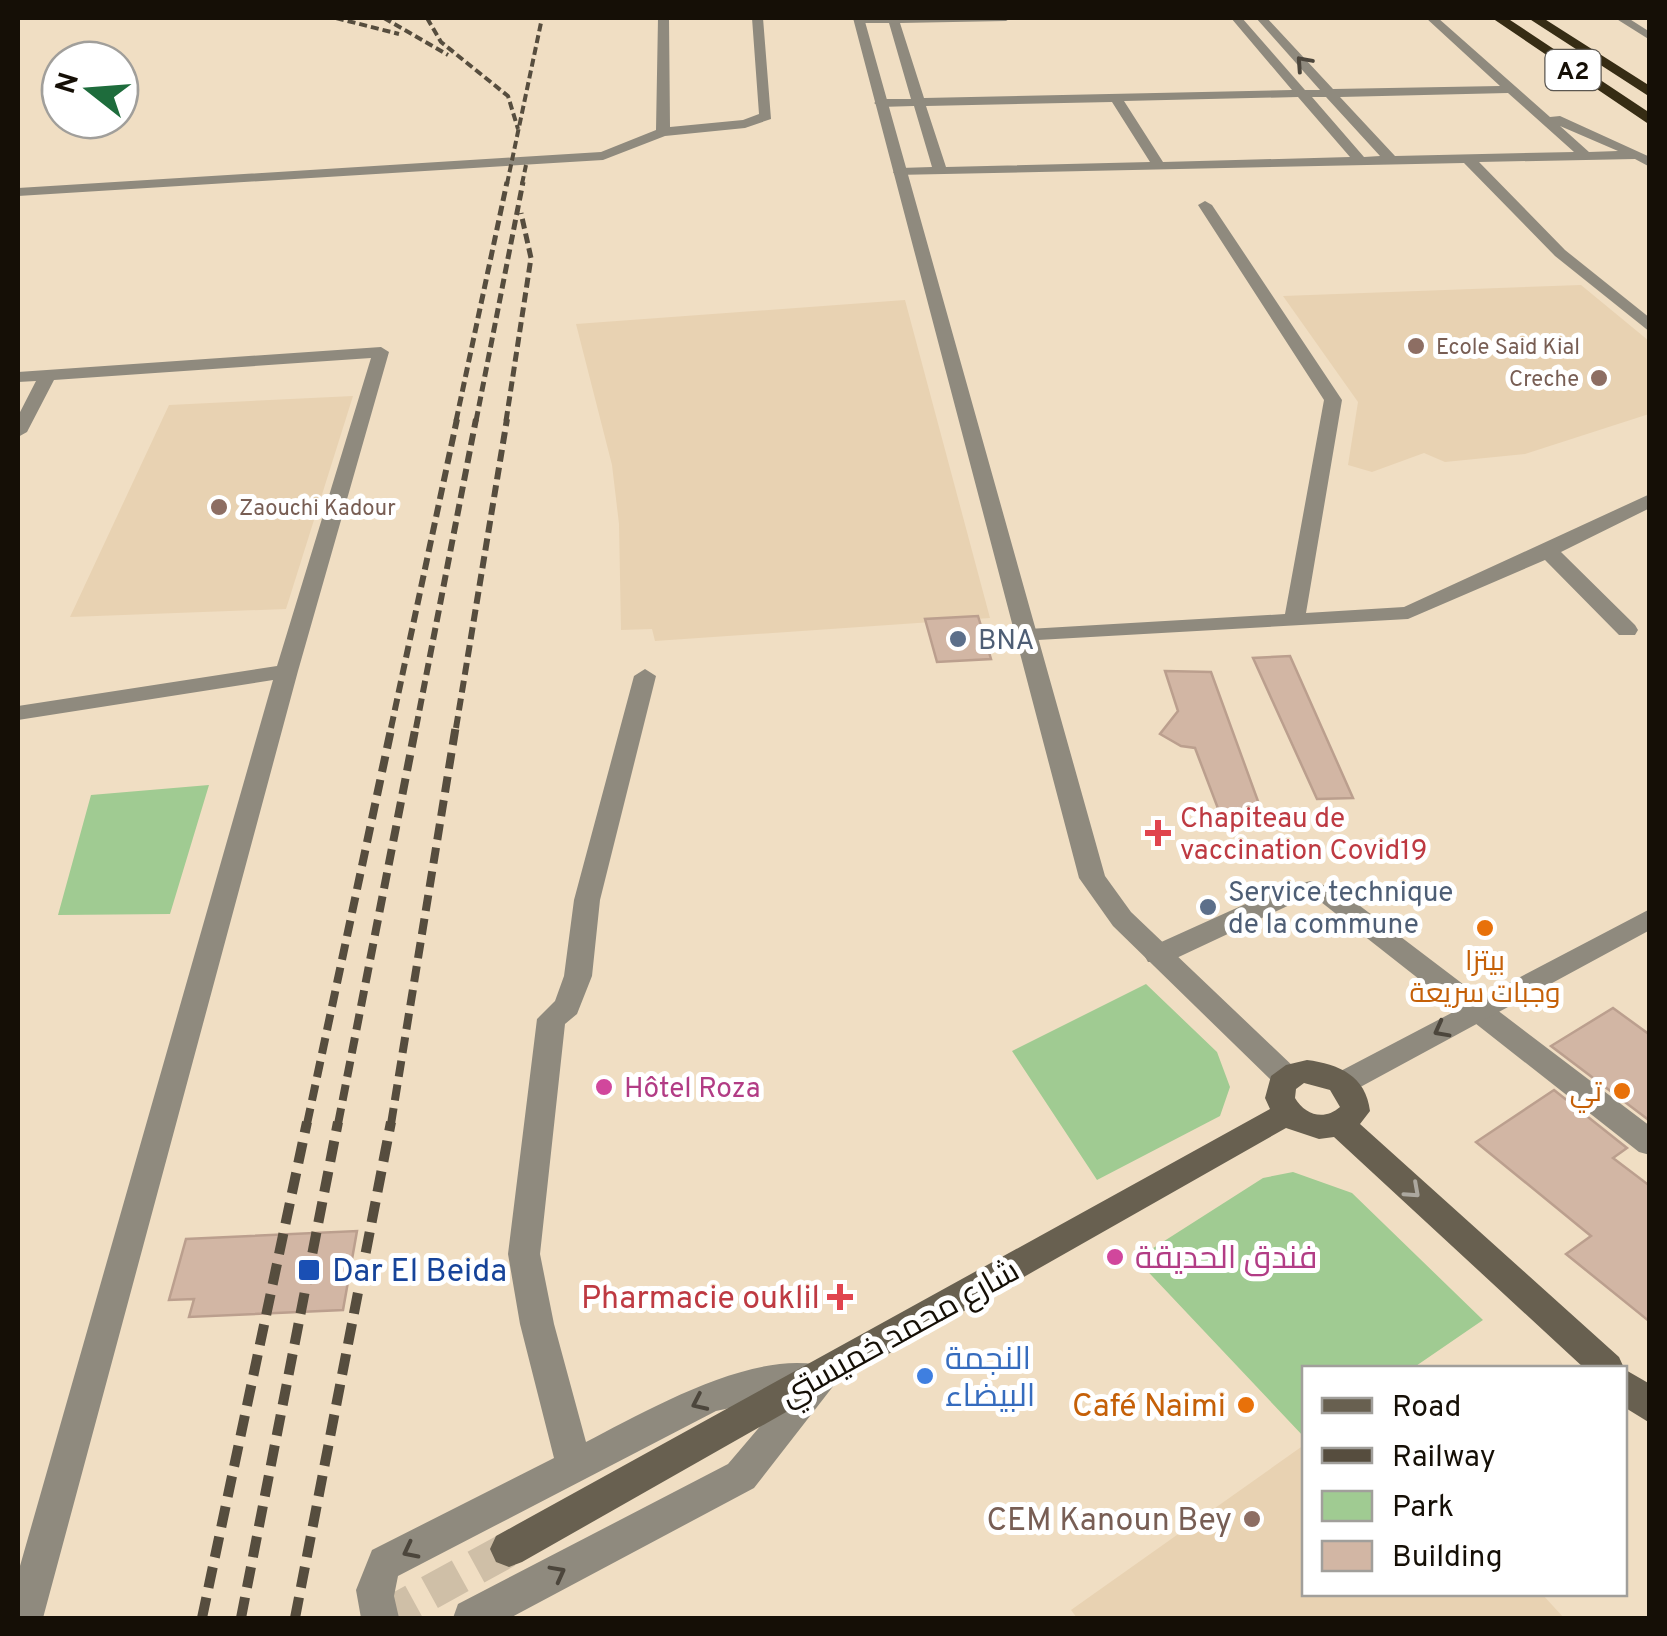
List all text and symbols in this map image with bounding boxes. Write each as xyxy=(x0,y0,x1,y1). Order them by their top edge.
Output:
north arrow xyxy=(40,40,140,140)
road number: A2 xyxy=(1546,50,1600,90)
one-way arrow xyxy=(1296,57,1314,75)
text: N xyxy=(49,69,89,98)
marker: Ecole Said Kial xyxy=(1405,335,1427,357)
place label: Ecole Said Kial xyxy=(1436,335,1580,362)
place label: Creche xyxy=(1509,367,1579,394)
marker: Creche xyxy=(1588,367,1610,389)
marker: Zaouchi Kadour xyxy=(208,496,230,518)
place label: Zaouchi Kadour xyxy=(239,496,396,523)
place label: BNA xyxy=(978,624,1035,660)
marker: BNA xyxy=(947,628,969,650)
place label: Chapiteau de vaccination Covid19 xyxy=(1180,802,1428,870)
marker: Chapiteau de vaccination Covid19 xyxy=(1145,820,1171,846)
place label: Service technique de la commune xyxy=(1228,876,1453,944)
marker: Service technique de la commune xyxy=(1197,896,1219,918)
marker: بيتزا وجبات سريعة xyxy=(1474,917,1496,939)
place label: بيتزا وجبات سريعة xyxy=(1410,945,1560,1013)
one-way arrow xyxy=(1433,1018,1451,1038)
place label: Hôtel Roza xyxy=(624,1072,760,1108)
marker: Hôtel Roza xyxy=(593,1076,615,1098)
place label: تي xyxy=(1570,1076,1603,1113)
marker: تي xyxy=(1611,1080,1633,1102)
one-way arrow xyxy=(1401,1179,1420,1197)
place label: فندق الحديقة xyxy=(1135,1240,1317,1280)
marker: فندق الحديقة xyxy=(1104,1246,1126,1268)
street label: شارع محمد خميستي xyxy=(774,1252,1028,1419)
place label: Dar El Beida xyxy=(332,1253,507,1293)
marker: Dar El Beida xyxy=(296,1257,322,1283)
place label: Pharmacie ouklil xyxy=(581,1280,820,1320)
marker: Pharmacie ouklil xyxy=(829,1286,851,1308)
place label: النجمة البيضاء xyxy=(945,1341,1035,1418)
marker: النجمة البيضاء xyxy=(914,1365,936,1387)
legend xyxy=(1302,1366,1627,1596)
place label: Café Naimi xyxy=(1072,1388,1226,1428)
text: Road xyxy=(1392,1390,1461,1427)
one-way arrow xyxy=(691,1391,709,1411)
marker: Café Naimi xyxy=(1235,1394,1257,1416)
text: Railway xyxy=(1392,1440,1496,1477)
text: Park xyxy=(1392,1490,1454,1527)
place label: CEM Kanoun Bey xyxy=(987,1502,1232,1542)
marker: CEM Kanoun Bey xyxy=(1241,1508,1263,1530)
one-way arrow xyxy=(402,1539,420,1558)
text: Building xyxy=(1392,1540,1503,1577)
one-way arrow xyxy=(547,1566,566,1585)

